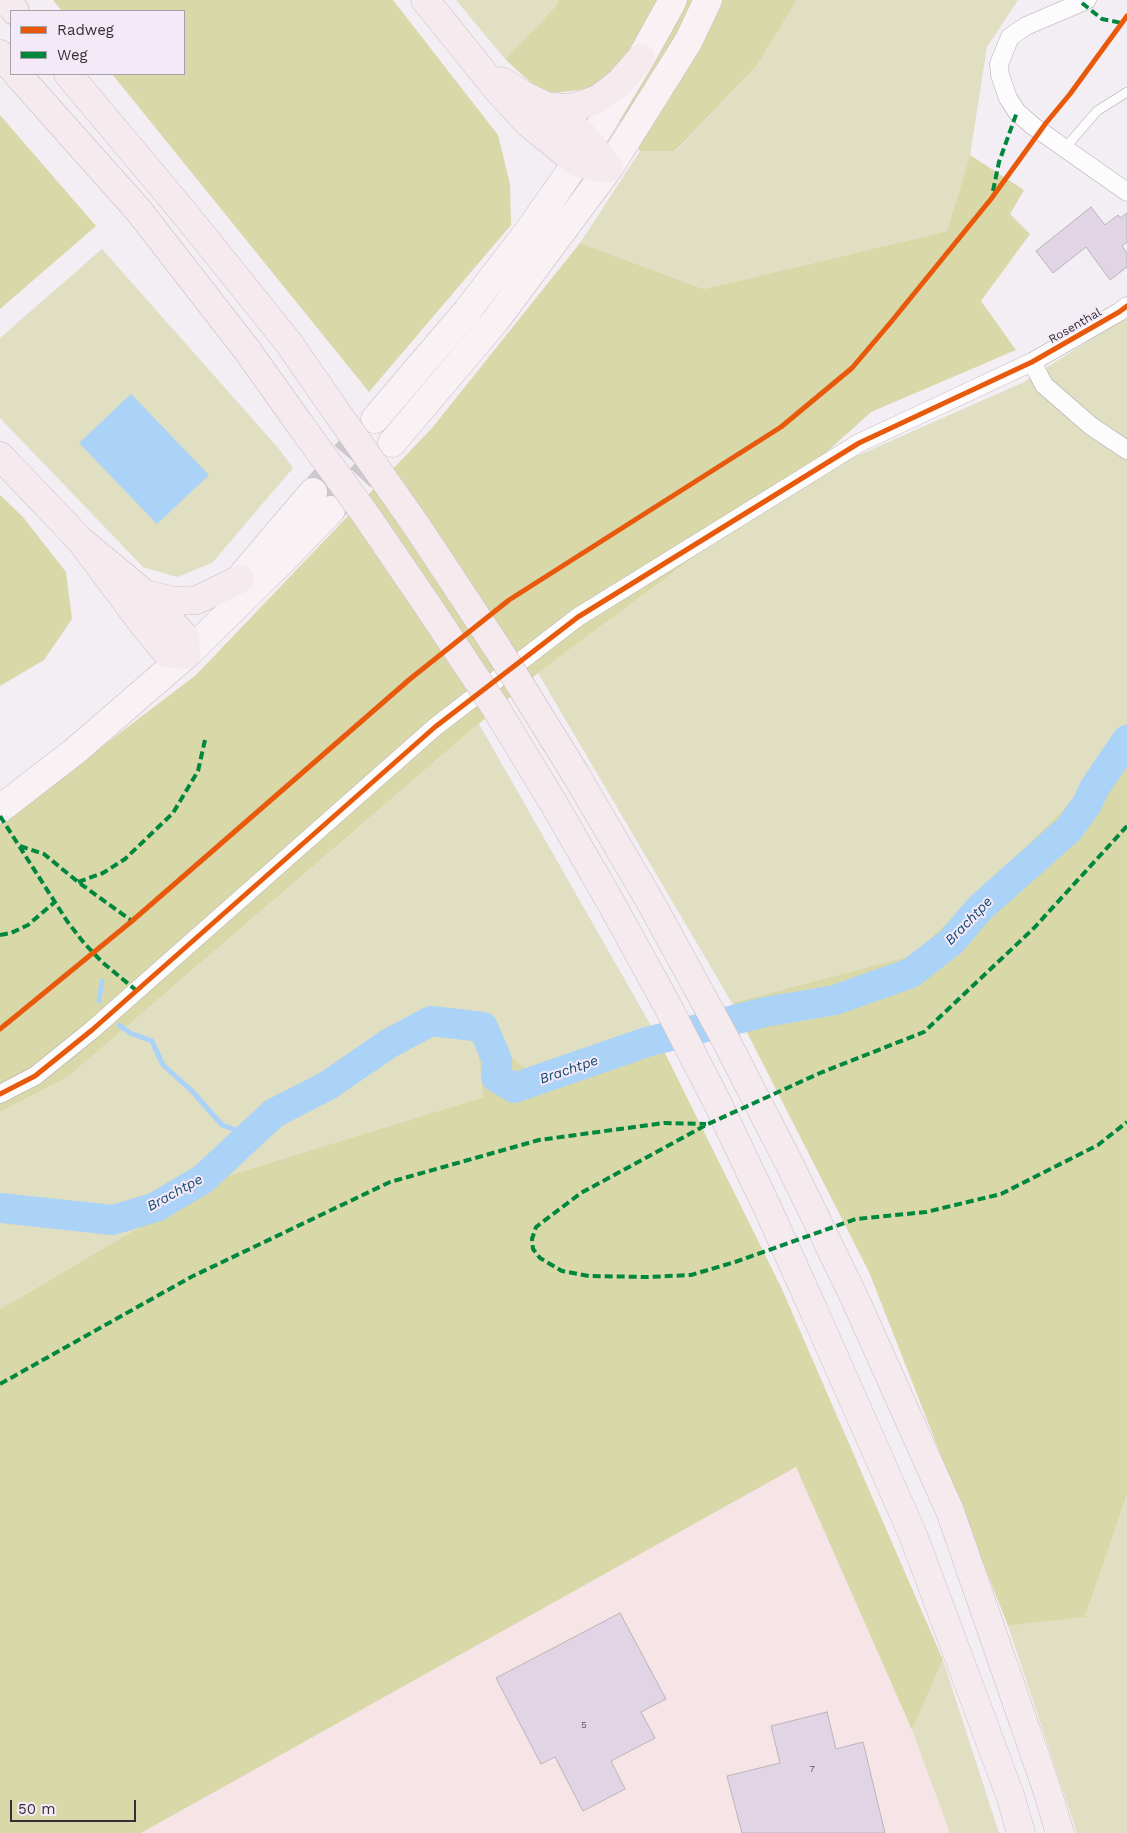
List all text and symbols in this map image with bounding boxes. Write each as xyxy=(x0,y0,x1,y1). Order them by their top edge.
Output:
legend xyxy=(10,10,185,75)
text: Radweg xyxy=(57,21,114,39)
text: Weg xyxy=(57,46,88,64)
street label: Rosenthal xyxy=(1046,305,1104,347)
water label: Brachtpe xyxy=(942,893,996,949)
water label: Brachtpe xyxy=(537,1052,601,1088)
water label: Brachtpe xyxy=(144,1171,206,1215)
house number: 5 xyxy=(581,1719,587,1731)
house number: 7 xyxy=(809,1763,815,1775)
scale bar xyxy=(12,1790,139,1822)
text: 50 m xyxy=(18,1800,55,1818)

